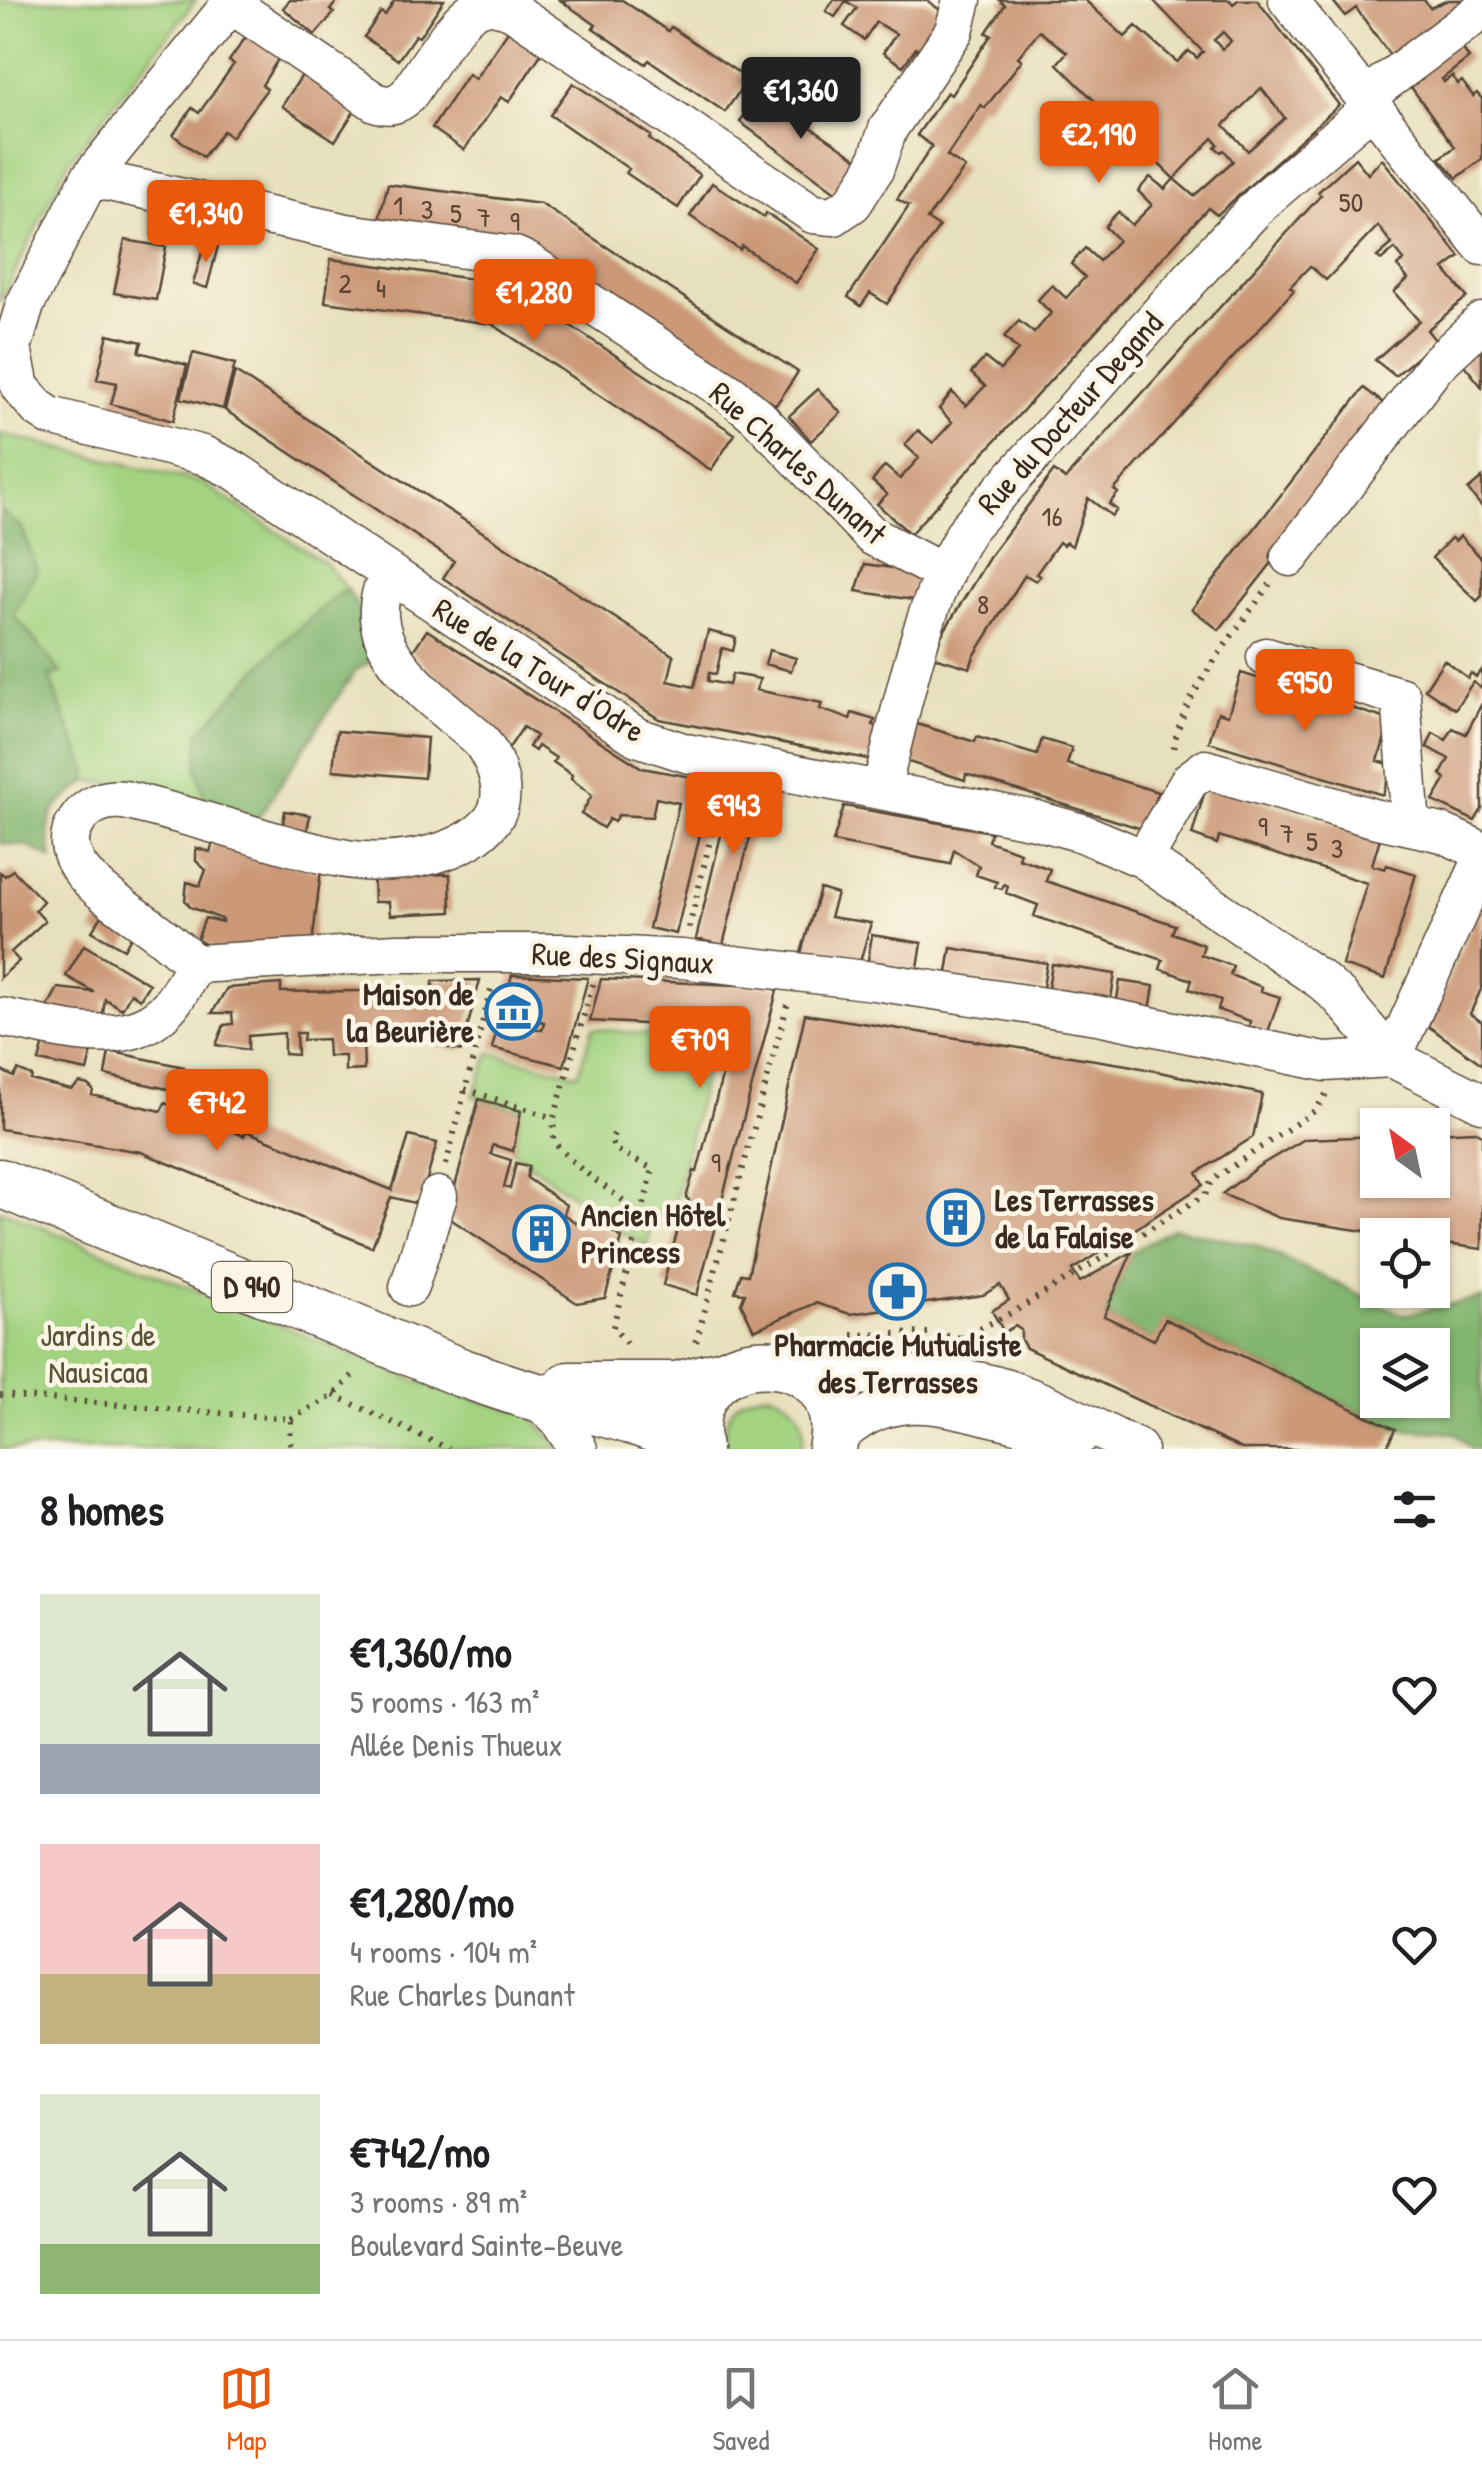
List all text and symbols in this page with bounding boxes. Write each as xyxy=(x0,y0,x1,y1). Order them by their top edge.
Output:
pin: €1,360 xyxy=(720,57,882,142)
text: €1,360 xyxy=(764,68,838,111)
pin: €2,190 xyxy=(1018,101,1180,186)
text: €2,190 xyxy=(1062,112,1136,155)
pin: €1,340 xyxy=(125,180,287,265)
house number: 50 xyxy=(1339,183,1363,221)
house number: 1 xyxy=(393,186,403,224)
house number: 3 xyxy=(421,190,433,228)
text: €1,340 xyxy=(169,191,243,234)
house number: 5 xyxy=(450,194,462,232)
house number: 7 xyxy=(477,198,491,236)
house number: 9 xyxy=(510,202,520,240)
pin: €1,280 xyxy=(453,259,615,344)
house number: 2 xyxy=(338,264,352,302)
house number: 4 xyxy=(376,269,386,307)
text: €1,280 xyxy=(496,270,572,313)
street label: Rue du Docteur Degand xyxy=(967,302,1172,523)
street label: Rue Charles Dunant xyxy=(700,371,897,554)
house number: 16 xyxy=(1041,497,1063,535)
house number: 8 xyxy=(977,585,989,623)
street label: Rue de la Tour d'Odre xyxy=(425,587,653,752)
pin: €950 xyxy=(1246,649,1364,734)
text: €950 xyxy=(1277,660,1333,703)
pin: €943 xyxy=(675,772,793,857)
text: €943 xyxy=(707,783,761,826)
house number: 9 xyxy=(1258,807,1268,845)
house number: 7 xyxy=(1280,814,1294,852)
house number: 5 xyxy=(1306,822,1318,860)
house number: 3 xyxy=(1331,829,1343,867)
street label: Rue des Signaux xyxy=(531,931,715,984)
place label: Maison de la Beurière xyxy=(347,972,474,1052)
museum icon: Maison de la Beurière xyxy=(483,982,543,1042)
pin: €709 xyxy=(641,1006,759,1091)
text: €709 xyxy=(671,1017,729,1060)
pin: €742 xyxy=(158,1069,276,1154)
text: €742 xyxy=(188,1080,246,1123)
north arrow xyxy=(1360,1108,1450,1198)
map controls xyxy=(1360,1108,1450,1418)
house number: 9 xyxy=(711,1143,721,1181)
place label: Les Terrasses de la Falaise xyxy=(995,1178,1154,1258)
building icon: Les Terrasses de la Falaise xyxy=(926,1188,986,1248)
place label: Ancien Hôtel Princess xyxy=(581,1193,727,1273)
building icon: Ancien Hôtel Princess xyxy=(512,1203,572,1263)
button: locate xyxy=(1360,1218,1450,1308)
pharmacy icon: Pharmacie Mutualiste des Terrasses xyxy=(868,1261,928,1321)
road number: D 940 xyxy=(212,1262,292,1312)
park label: Jardins de Nausicaa xyxy=(40,1313,156,1393)
place label: Pharmacie Mutualiste des Terrasses xyxy=(774,1323,1022,1403)
button: layers xyxy=(1360,1328,1450,1418)
text: 8 homes xyxy=(40,1481,164,1538)
icon: filters xyxy=(1387,1482,1442,1537)
text: €1,360/mo xyxy=(350,1623,512,1680)
icon: home xyxy=(120,1634,240,1754)
icon: heart xyxy=(1387,1667,1442,1722)
text: 5 rooms · 163 m² xyxy=(350,1680,539,1723)
text: Allée Denis Thueux xyxy=(350,1723,563,1766)
text: €1,280/mo xyxy=(350,1873,514,1930)
icon: home xyxy=(120,1884,240,2004)
icon: heart xyxy=(1387,1917,1442,1972)
text: 4 rooms · 104 m² xyxy=(350,1930,537,1973)
text: Rue Charles Dunant xyxy=(350,1973,575,2016)
text: €742/mo xyxy=(350,2123,490,2180)
icon: home xyxy=(120,2134,240,2254)
icon: heart xyxy=(1387,2167,1442,2222)
text: 3 rooms · 89 m² xyxy=(350,2180,527,2223)
text: Boulevard Sainte-Beuve xyxy=(350,2223,624,2266)
tab: Map xyxy=(219,2361,274,2459)
tab: Saved xyxy=(712,2361,770,2459)
tab: Home xyxy=(1208,2361,1263,2459)

